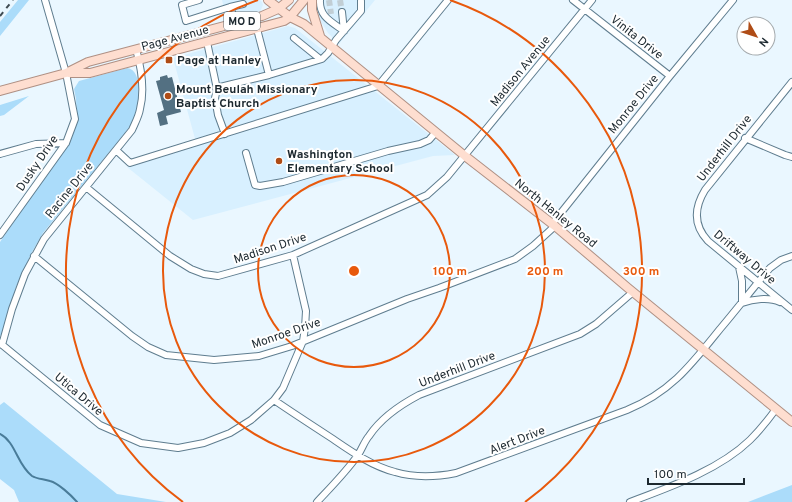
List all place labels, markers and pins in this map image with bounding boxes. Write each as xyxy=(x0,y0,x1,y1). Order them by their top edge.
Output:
place label: Page at Hanley xyxy=(177,53,261,69)
marker: Page at Hanley xyxy=(164,55,174,65)
place label: Mount Beulah Missionary Baptist Church xyxy=(176,82,318,112)
marker: Mount Beulah Missionary Baptist Church xyxy=(163,91,173,101)
place label: Washington Elementary School xyxy=(287,147,393,177)
marker: Washington Elementary School xyxy=(274,156,284,166)
centre of rings xyxy=(347,264,361,278)

